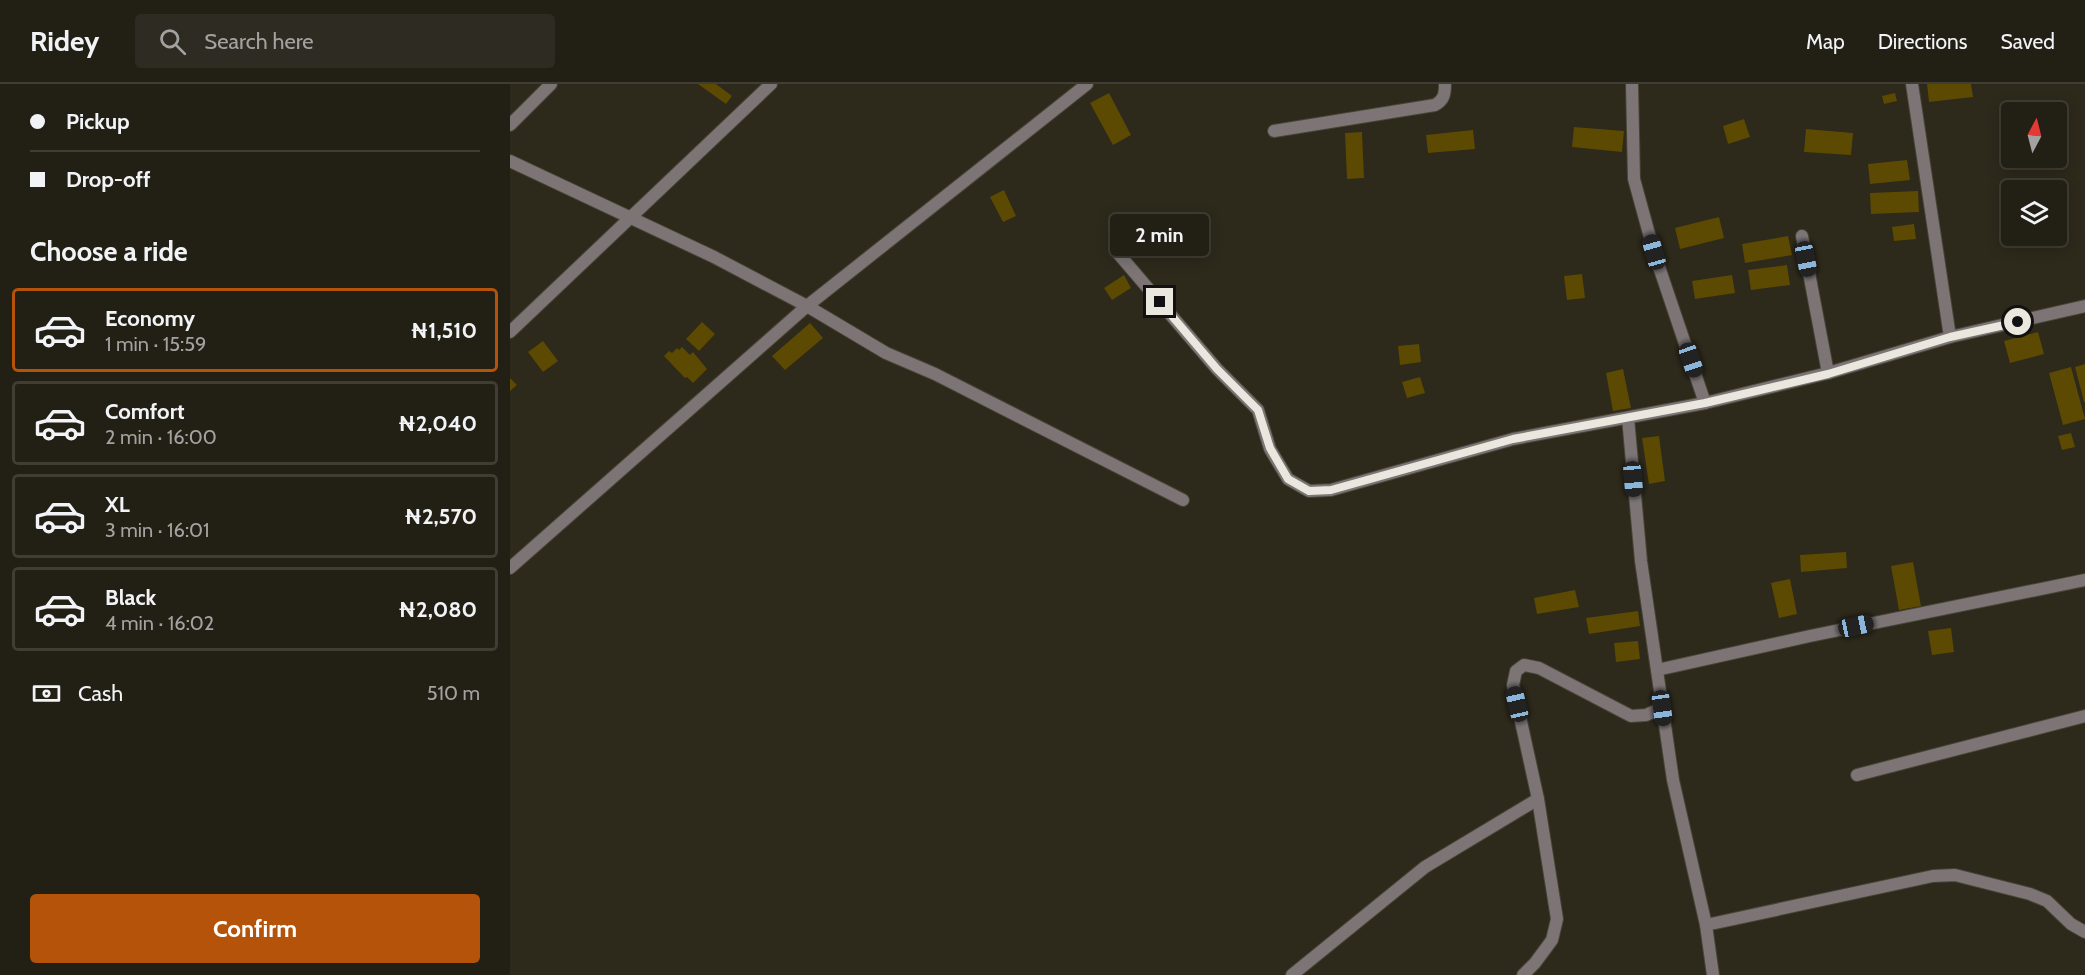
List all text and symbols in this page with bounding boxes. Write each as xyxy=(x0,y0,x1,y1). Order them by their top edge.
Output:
search box xyxy=(135,14,555,68)
text: Ridey xyxy=(30,24,99,58)
icon: search xyxy=(156,25,189,58)
text: Search here xyxy=(204,28,314,55)
text: Map xyxy=(1806,29,1845,54)
text: Directions xyxy=(1878,29,1967,54)
text: Saved xyxy=(2000,29,2055,54)
north arrow xyxy=(2001,102,2067,168)
map controls xyxy=(2001,102,2067,246)
text: Pickup xyxy=(66,108,130,135)
text: Drop-off xyxy=(66,166,150,193)
button: layers xyxy=(2001,180,2067,246)
callout: 2 min xyxy=(1110,215,1210,257)
text: 2 min xyxy=(1135,223,1184,247)
car xyxy=(1640,232,1668,272)
text: Choose a ride xyxy=(30,235,188,268)
car xyxy=(1794,240,1818,278)
route end xyxy=(1146,288,1173,315)
icon: car xyxy=(33,303,87,357)
text: Economy xyxy=(105,305,195,332)
route start xyxy=(2004,308,2031,335)
text: ₦1,510 xyxy=(411,317,477,344)
text: 1 min · 15:59 xyxy=(105,332,206,356)
car xyxy=(1677,340,1705,380)
icon: car xyxy=(33,396,87,450)
text: Comfort xyxy=(105,398,184,425)
text: ₦2,040 xyxy=(398,410,477,437)
text: 2 min · 16:00 xyxy=(105,425,217,449)
car xyxy=(1622,460,1644,498)
icon: car xyxy=(33,489,87,543)
text: XL xyxy=(105,491,130,518)
text: ₦2,570 xyxy=(404,503,477,530)
text: 3 min · 16:01 xyxy=(105,518,210,542)
icon: car xyxy=(33,582,87,636)
text: Black xyxy=(105,584,156,611)
text: ₦2,080 xyxy=(398,596,477,623)
text: 4 min · 16:02 xyxy=(105,611,214,635)
car xyxy=(1837,613,1875,639)
icon: cash xyxy=(30,677,63,710)
text: Cash xyxy=(78,680,123,707)
text: 510 m xyxy=(427,681,480,705)
car xyxy=(1504,684,1530,724)
car xyxy=(1651,689,1673,727)
button: Confirm xyxy=(30,894,480,963)

